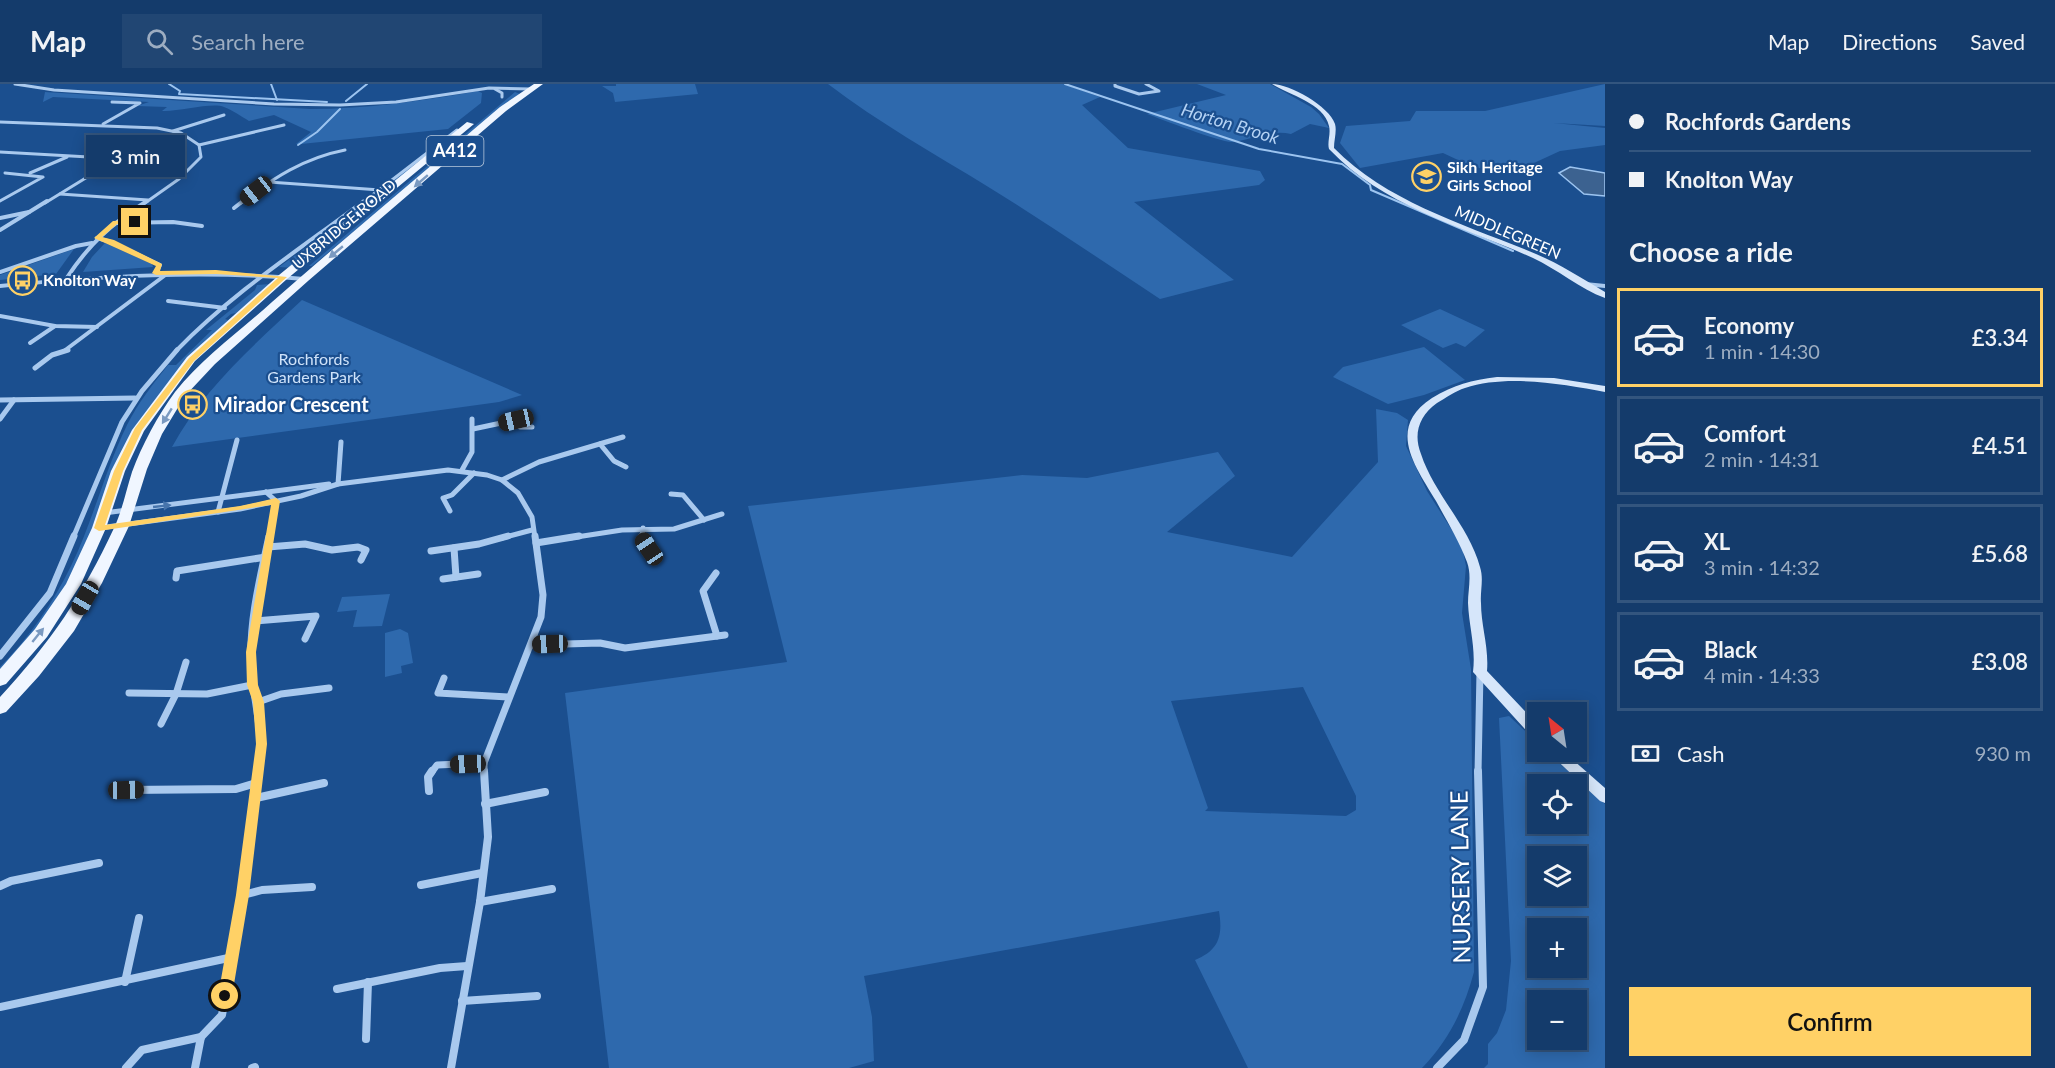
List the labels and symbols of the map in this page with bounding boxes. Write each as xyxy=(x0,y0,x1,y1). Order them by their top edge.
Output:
water label: Horton Brook xyxy=(1179,98,1282,148)
callout: 3 min xyxy=(86,135,184,177)
road number: A412 xyxy=(426,136,484,166)
place label: Sikh Heritage Girls School xyxy=(1447,157,1543,194)
school or university icon: Sikh Heritage Girls School xyxy=(1410,160,1442,192)
car xyxy=(236,173,276,209)
one-way arrow xyxy=(413,174,428,188)
street label: UXBRIDGE ROAD xyxy=(288,175,399,273)
street label: MIDDLEGREEN xyxy=(1452,201,1564,262)
route end xyxy=(121,208,148,235)
one-way arrow xyxy=(329,245,344,258)
bus stop icon: Knolton Way xyxy=(6,264,38,296)
place label: Knolton Way xyxy=(43,270,137,289)
park label: Rochfords Gardens Park xyxy=(267,349,362,386)
bus stop icon: Mirador Crescent xyxy=(177,389,209,421)
place label: Mirador Crescent xyxy=(214,392,369,416)
car xyxy=(496,407,536,433)
one-way arrow xyxy=(161,408,172,424)
one-way arrow xyxy=(152,501,171,511)
car xyxy=(631,529,667,569)
car xyxy=(68,578,102,618)
one-way arrow xyxy=(32,627,45,643)
car xyxy=(532,634,568,654)
north arrow xyxy=(1527,702,1587,762)
car xyxy=(450,754,486,774)
car xyxy=(108,781,144,799)
street label: NURSERY LANE xyxy=(1443,790,1476,964)
route start xyxy=(211,982,238,1009)

